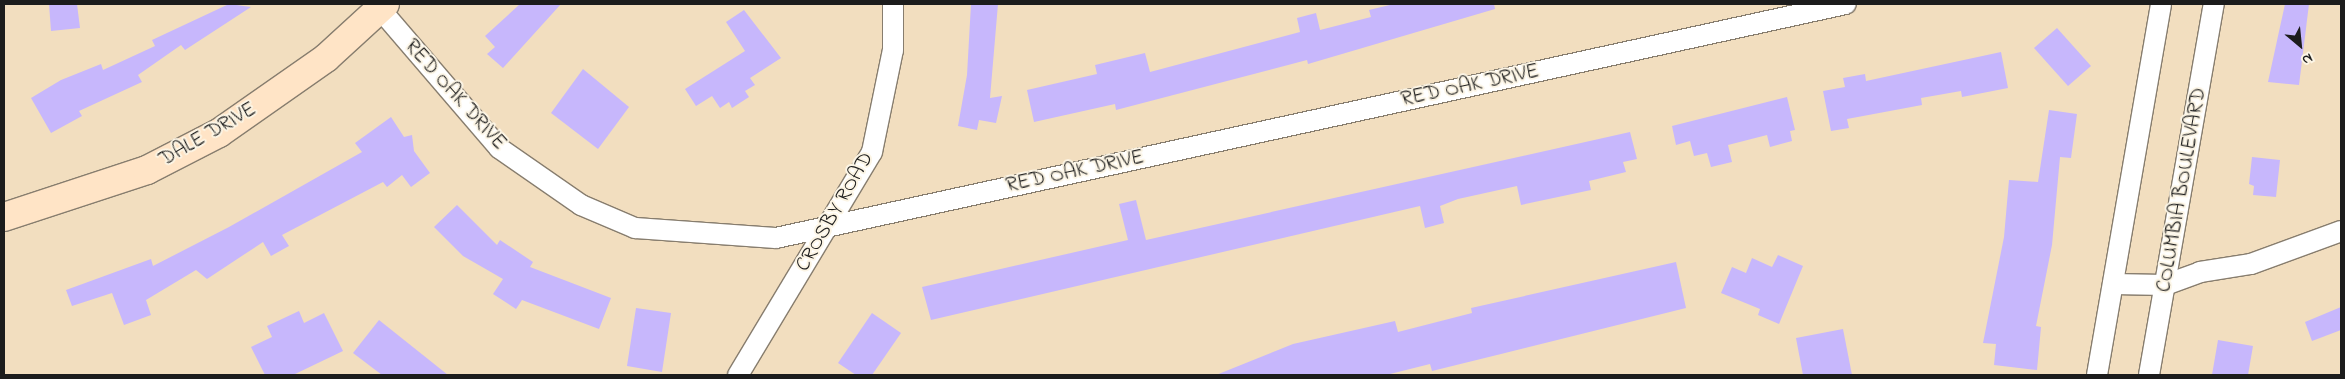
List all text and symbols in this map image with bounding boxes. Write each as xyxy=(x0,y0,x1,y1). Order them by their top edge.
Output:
north arrow xyxy=(2275,20,2325,70)
street label: RED OAK DRIVE xyxy=(399,34,511,156)
text: N xyxy=(2298,47,2316,70)
street label: RED OAK DRIVE xyxy=(1399,59,1541,113)
street label: COLUMBIA BOULEVARD xyxy=(2152,86,2212,294)
street label: DALE DRIVE xyxy=(155,97,261,173)
street label: RED OAK DRIVE xyxy=(1004,145,1146,199)
street label: CROSBY ROAD xyxy=(791,148,879,276)

